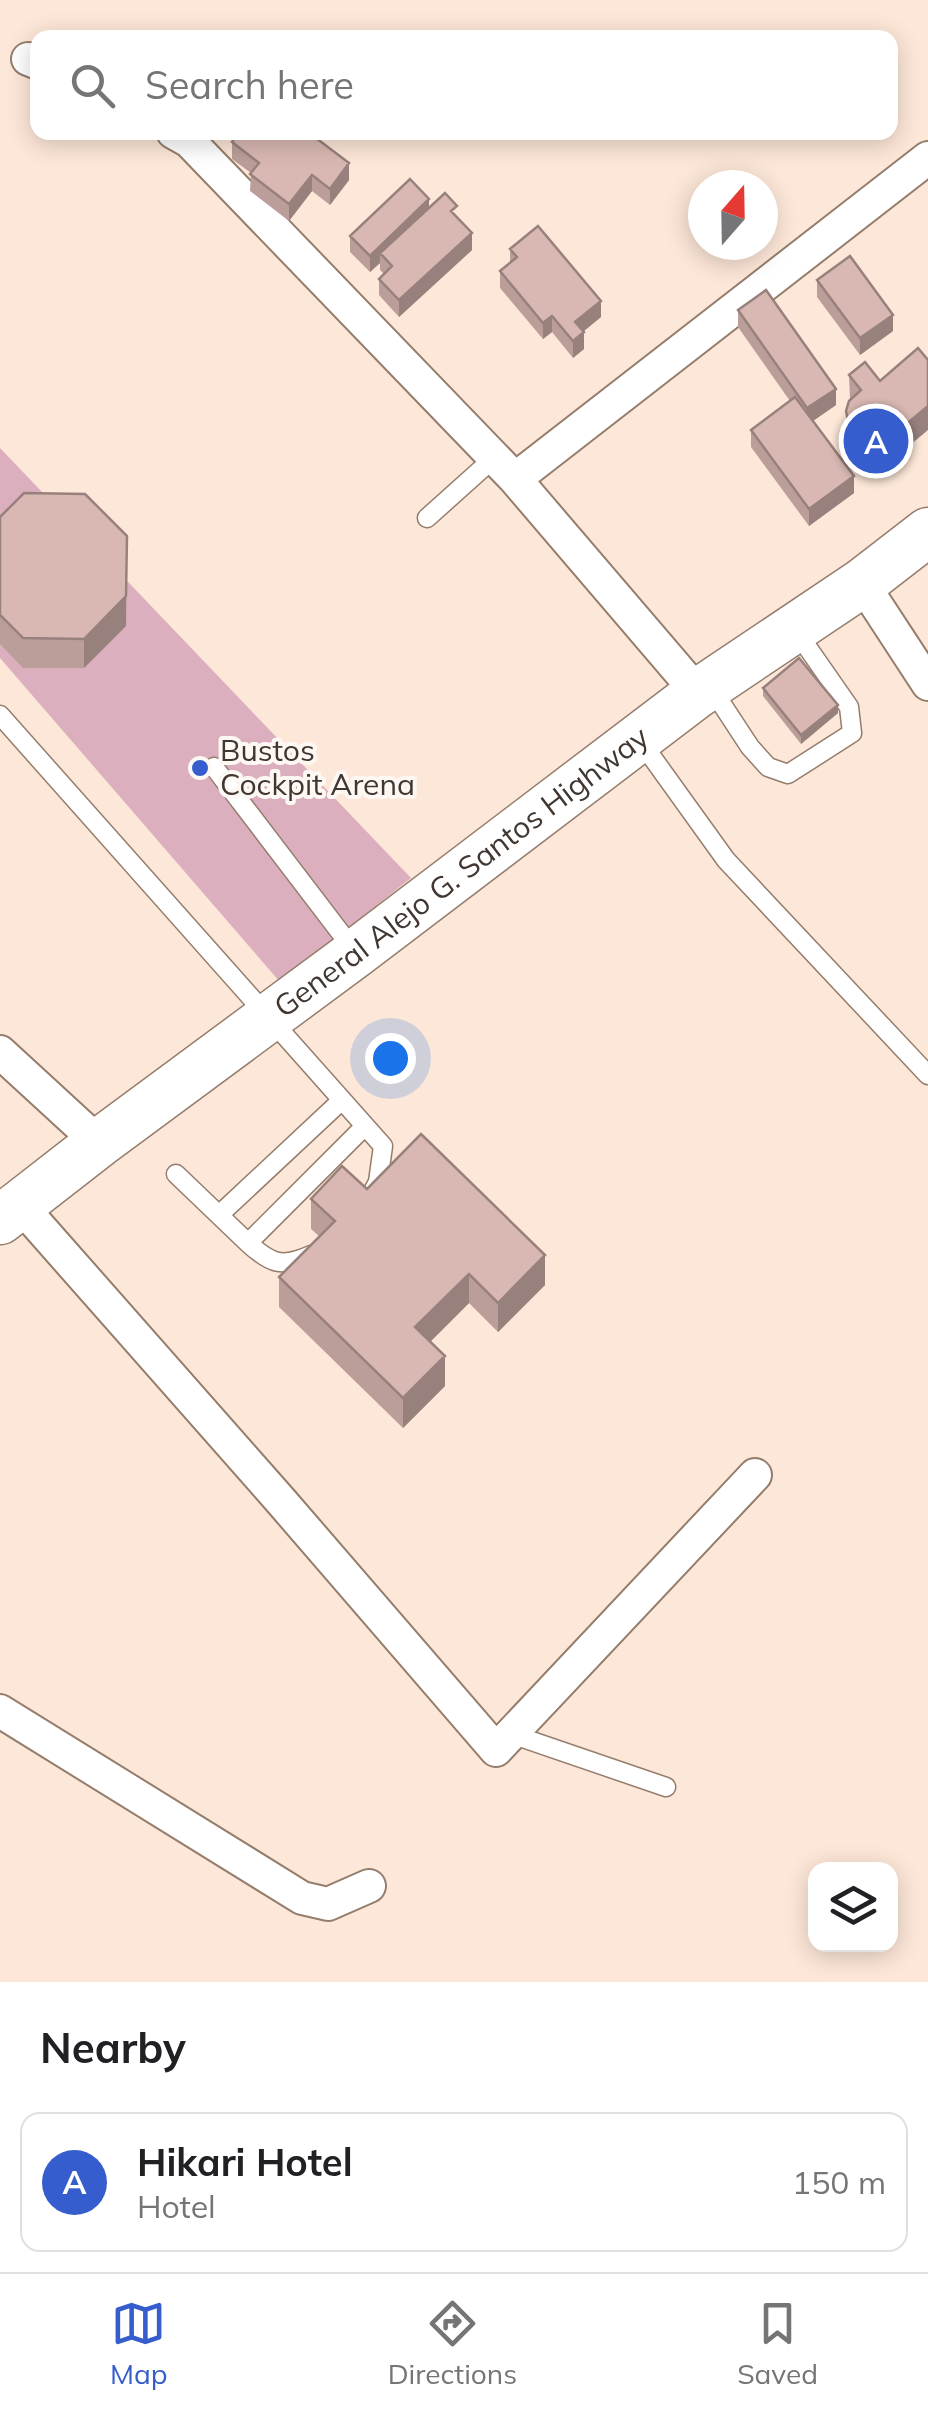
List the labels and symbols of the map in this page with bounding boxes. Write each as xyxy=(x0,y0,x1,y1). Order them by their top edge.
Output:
north arrow xyxy=(688,170,778,260)
pin: A xyxy=(844,404,908,478)
street label: General Alejo G. Santos Highway xyxy=(266,717,656,1025)
place label: Bustos Cockpit Arena xyxy=(220,731,415,803)
marker: Bustos Cockpit Arena xyxy=(189,757,211,779)
your location xyxy=(365,1033,416,1084)

